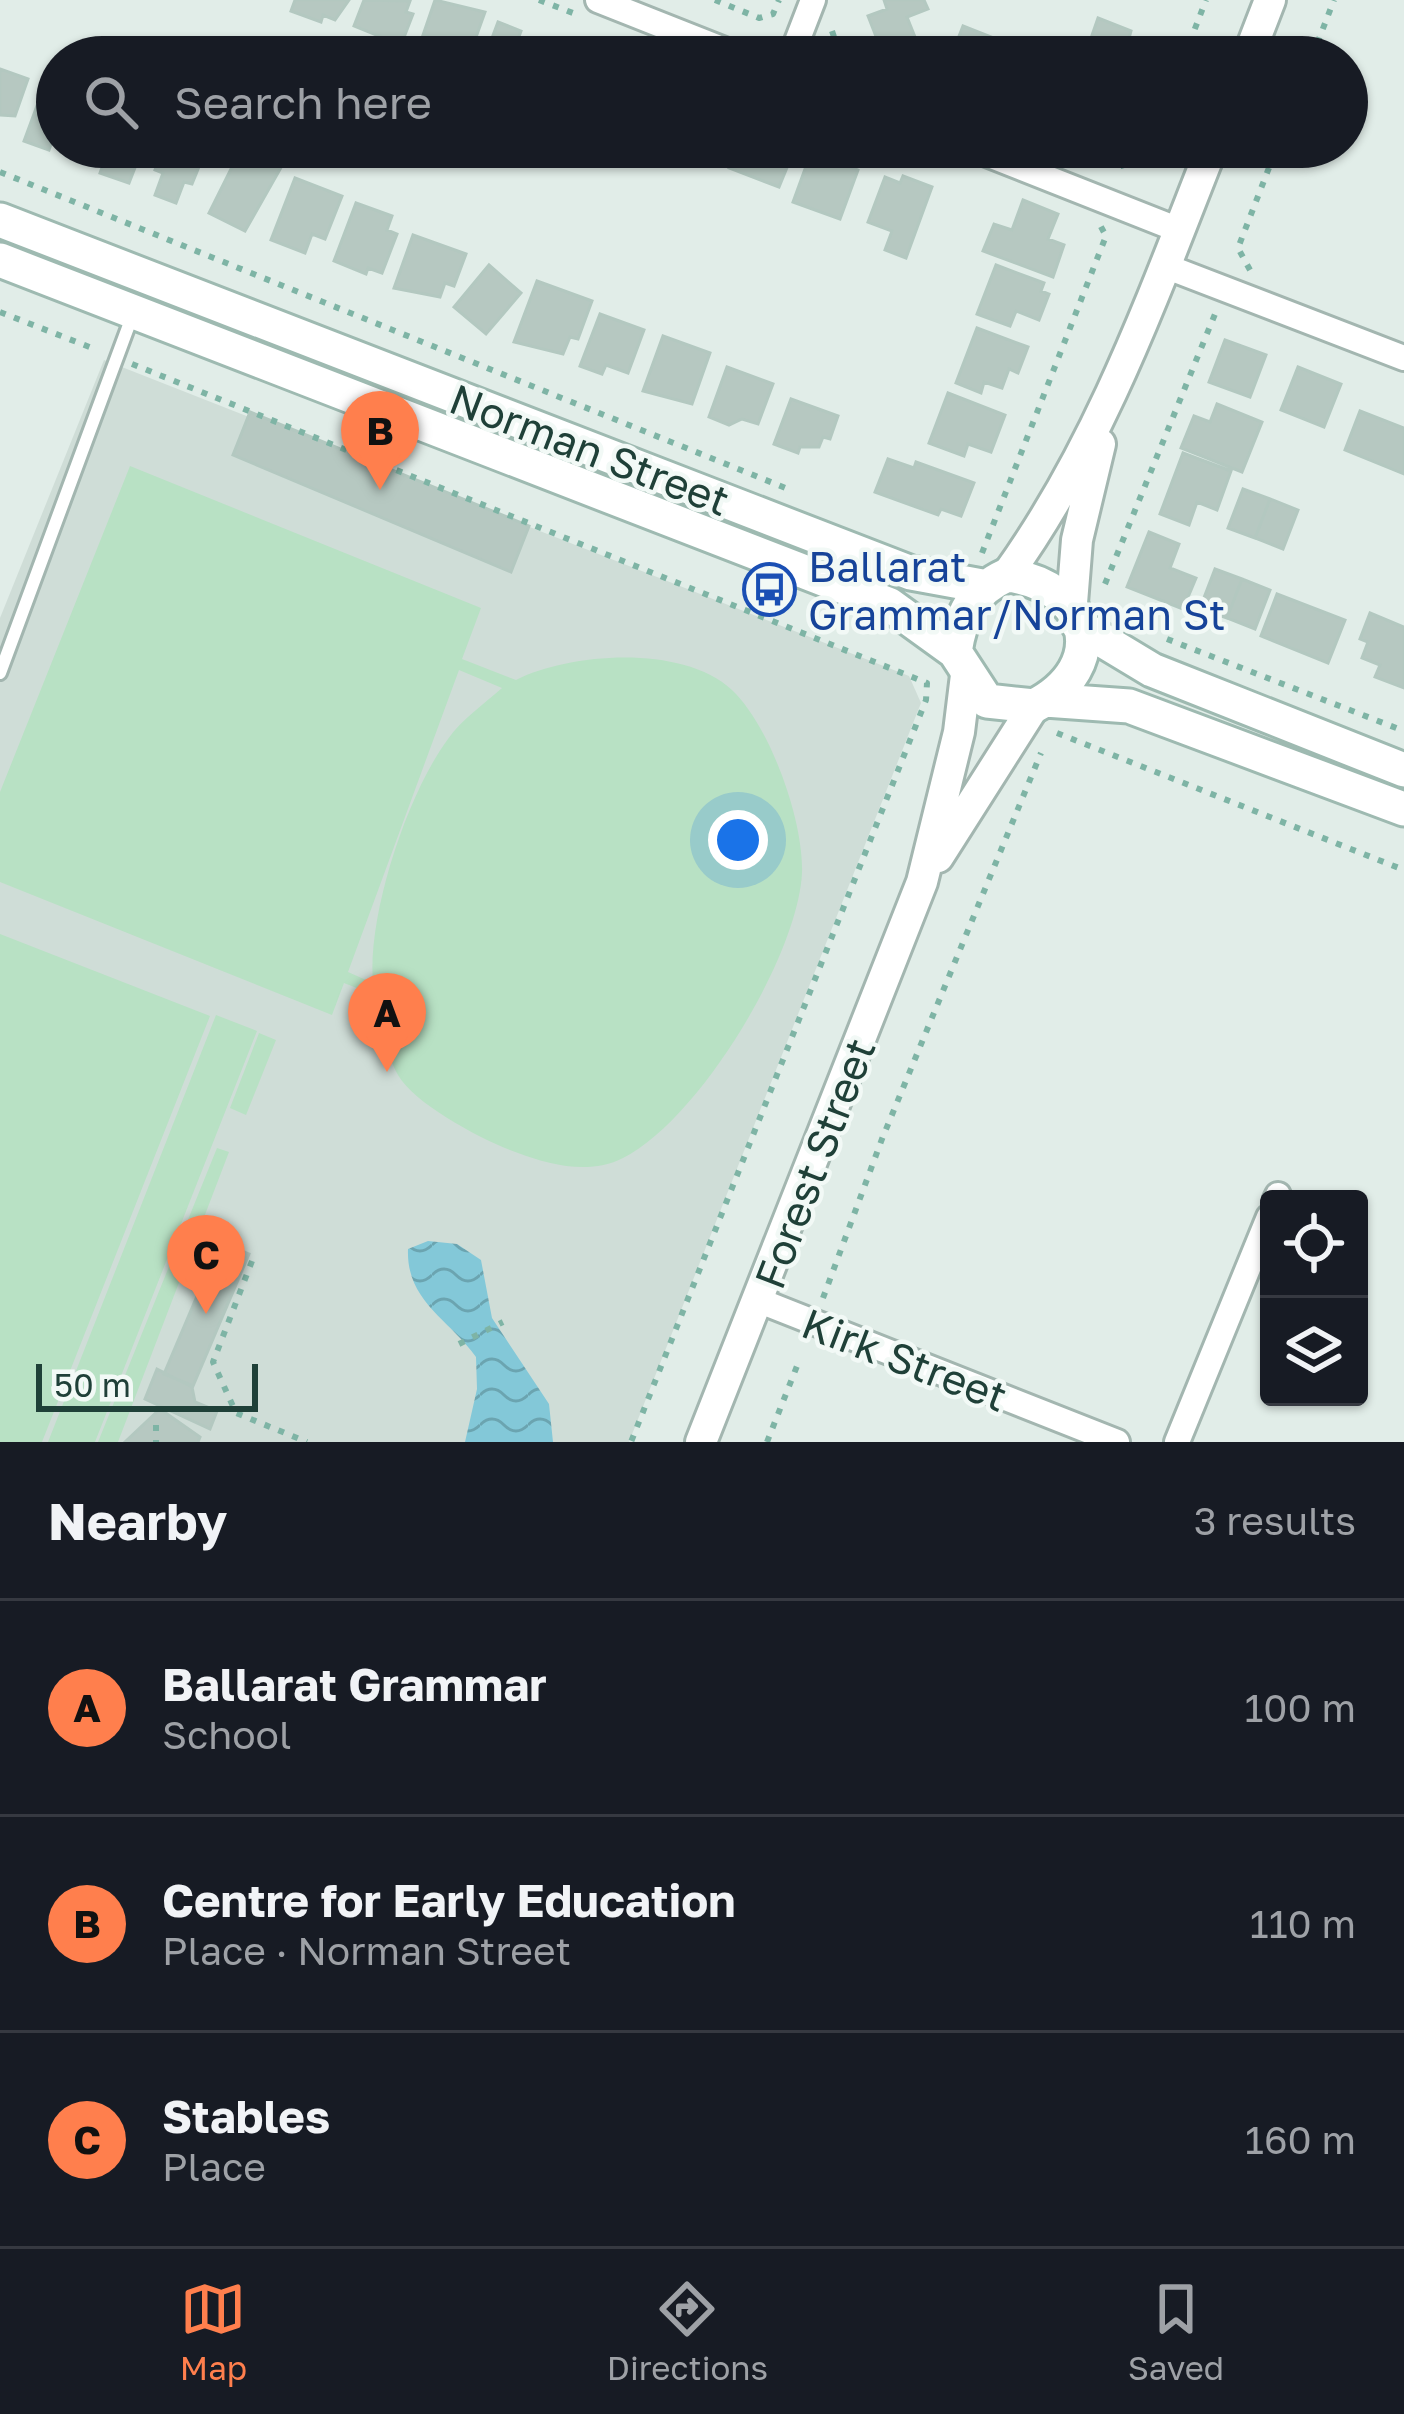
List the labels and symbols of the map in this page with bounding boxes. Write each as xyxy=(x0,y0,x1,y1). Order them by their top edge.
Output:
street label: Norman Street xyxy=(443,373,737,525)
pin: B xyxy=(341,391,419,490)
place label: Ballarat Grammar/Norman St xyxy=(808,541,1225,639)
bus stop icon: Ballarat Grammar/Norman St xyxy=(741,562,797,618)
your location xyxy=(708,810,768,870)
pin: A xyxy=(348,973,426,1072)
street label: Forest Street xyxy=(743,1031,885,1295)
pin: C xyxy=(167,1215,245,1314)
street label: Kirk Street xyxy=(796,1297,1014,1421)
scale bar xyxy=(36,1358,258,1411)

